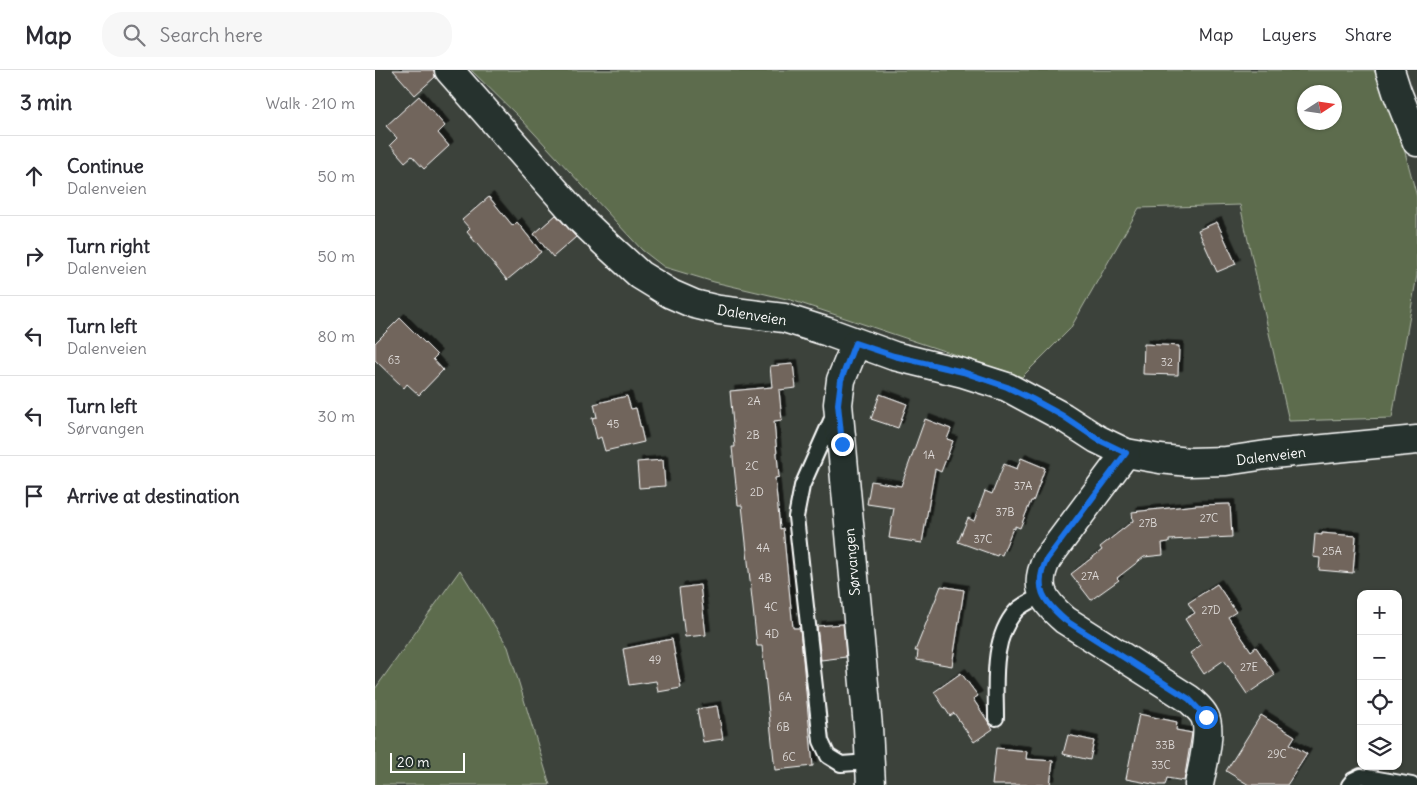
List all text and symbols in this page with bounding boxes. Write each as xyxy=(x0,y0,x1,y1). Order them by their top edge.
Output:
search box xyxy=(102,12,452,57)
text: Map xyxy=(25,20,72,50)
icon: search xyxy=(120,21,148,49)
text: Search here xyxy=(160,23,263,47)
text: Map xyxy=(1198,23,1233,46)
text: Layers xyxy=(1261,23,1317,46)
text: Share xyxy=(1345,23,1392,46)
north arrow xyxy=(1297,85,1342,130)
text: 3 min xyxy=(20,89,72,116)
text: Walk · 210 m xyxy=(265,93,355,113)
text: Continue xyxy=(67,154,144,178)
icon: ahead xyxy=(20,162,48,190)
text: 50 m xyxy=(317,166,355,186)
text: Dalenveien xyxy=(67,178,147,198)
text: Turn right xyxy=(67,234,150,258)
icon: right xyxy=(20,242,48,270)
text: 50 m xyxy=(317,246,355,266)
text: Dalenveien xyxy=(67,258,147,278)
street label: Dalenveien xyxy=(716,301,788,329)
text: Turn left xyxy=(67,314,137,338)
icon: left xyxy=(20,322,48,350)
text: 80 m xyxy=(317,326,355,346)
text: Dalenveien xyxy=(67,338,147,358)
house number: 63 xyxy=(388,353,400,367)
house number: 32 xyxy=(1161,355,1173,369)
text: Turn left xyxy=(67,394,137,418)
house number: 2A xyxy=(747,394,761,408)
icon: left xyxy=(20,402,48,430)
text: 30 m xyxy=(318,406,355,426)
house number: 45 xyxy=(607,417,619,431)
text: Sørvangen xyxy=(67,418,144,438)
house number: 2B xyxy=(746,428,760,442)
route end xyxy=(831,433,854,456)
street label: Dalenveien xyxy=(1235,443,1307,469)
house number: 1A xyxy=(923,448,935,462)
house number: 2C xyxy=(745,459,759,473)
house number: 37A xyxy=(1014,479,1032,493)
icon: arrive xyxy=(20,482,48,510)
text: Arrive at destination xyxy=(67,484,240,508)
house number: 2D xyxy=(750,485,764,499)
house number: 37B xyxy=(996,505,1014,519)
house number: 27C xyxy=(1200,511,1218,525)
house number: 27B xyxy=(1139,516,1157,530)
street label: Sørvangen xyxy=(840,528,864,596)
house number: 37C xyxy=(974,532,992,546)
house number: 4A xyxy=(756,541,770,555)
house number: 25A xyxy=(1322,544,1342,558)
house number: 27A xyxy=(1081,569,1099,583)
house number: 4B xyxy=(758,571,772,585)
map controls xyxy=(1357,590,1402,770)
button: + xyxy=(1357,590,1402,635)
house number: 4C xyxy=(764,600,778,614)
house number: 27D xyxy=(1201,603,1221,617)
house number: 4D xyxy=(765,627,779,641)
button: − xyxy=(1357,635,1402,680)
house number: 49 xyxy=(649,653,661,667)
house number: 27E xyxy=(1240,660,1258,674)
button: locate xyxy=(1357,680,1402,725)
house number: 6A xyxy=(778,690,792,704)
route start xyxy=(1195,706,1218,729)
house number: 6B xyxy=(776,720,790,734)
button: layers xyxy=(1357,725,1402,770)
house number: 33B xyxy=(1155,738,1175,752)
house number: 29C xyxy=(1267,747,1287,761)
scale bar xyxy=(390,750,465,773)
house number: 6C xyxy=(782,750,796,764)
text: 20 m xyxy=(397,753,430,771)
house number: 33C xyxy=(1151,758,1171,772)

